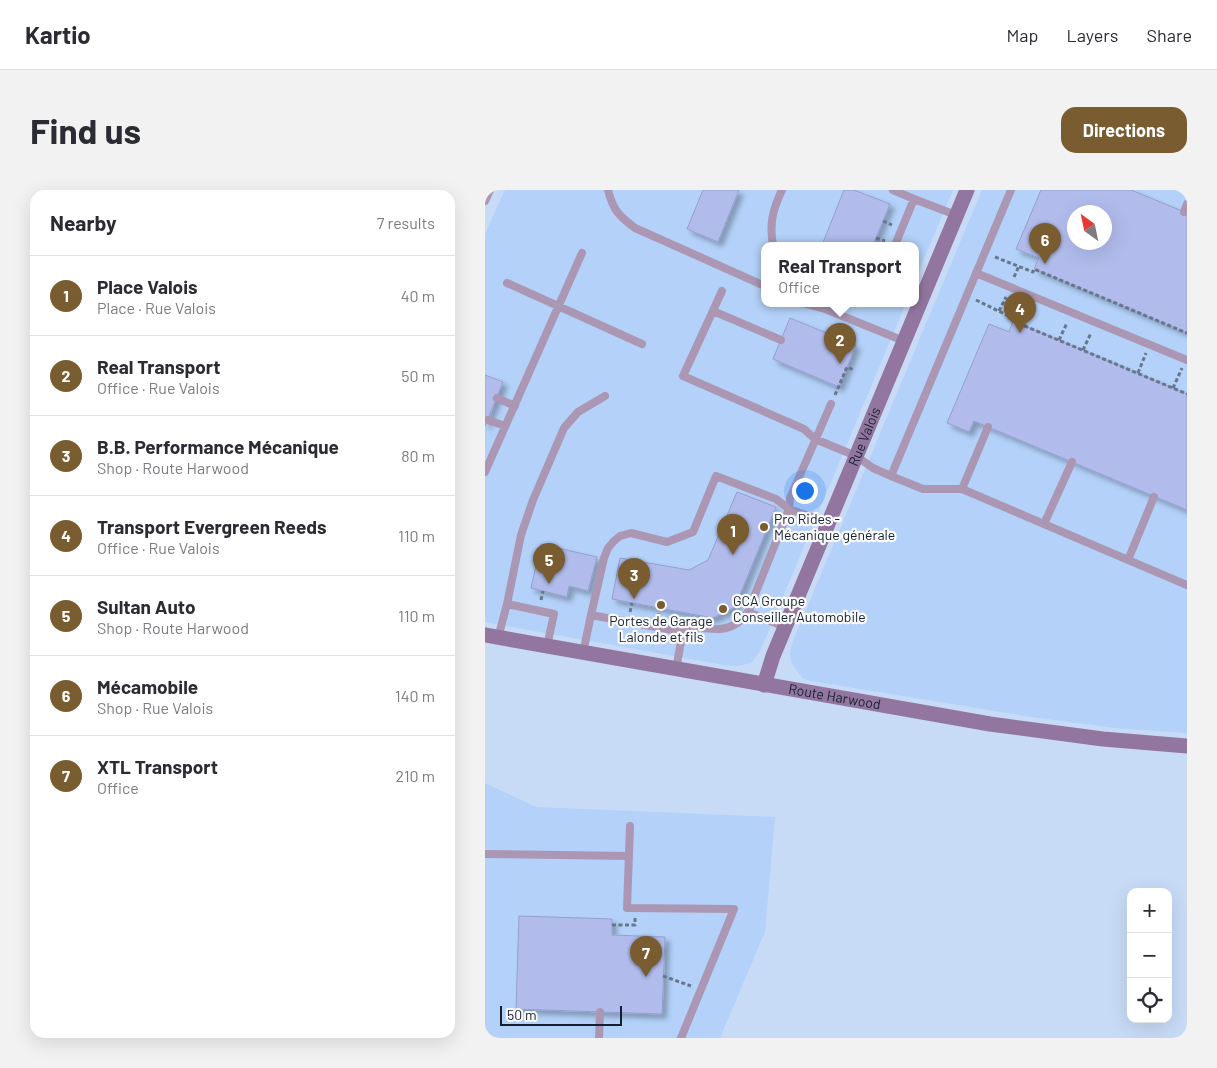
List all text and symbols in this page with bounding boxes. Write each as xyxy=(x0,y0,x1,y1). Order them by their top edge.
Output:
text: Kartio xyxy=(25,20,91,49)
text: Map xyxy=(1006,24,1038,46)
text: Layers xyxy=(1066,24,1119,46)
text: Share xyxy=(1147,24,1192,46)
button: Directions xyxy=(1061,107,1187,153)
text: Find us xyxy=(30,109,141,151)
north arrow xyxy=(1067,205,1112,250)
text: Nearby xyxy=(50,210,116,235)
text: 7 results xyxy=(377,213,435,232)
pin: 6 xyxy=(1029,223,1061,264)
popup xyxy=(761,242,919,307)
text: Real Transport xyxy=(778,254,902,277)
text: Place Valois xyxy=(97,275,198,298)
text: Office xyxy=(778,277,820,296)
text: 1 xyxy=(63,286,69,305)
text: 40 m xyxy=(401,286,435,305)
pin: 4 xyxy=(1004,292,1036,333)
text: Place · Rue Valois xyxy=(97,298,216,317)
pin: 2 xyxy=(824,323,856,364)
text: Real Transport xyxy=(97,355,220,378)
text: 2 xyxy=(62,366,70,385)
text: 50 m xyxy=(401,366,435,385)
text: Office · Rue Valois xyxy=(97,378,220,397)
street label: Rue Valois xyxy=(844,404,884,468)
text: B.B. Performance Mécanique xyxy=(97,435,339,458)
text: 3 xyxy=(62,446,70,465)
text: 80 m xyxy=(401,446,435,465)
text: Shop · Route Harwood xyxy=(97,458,249,477)
your location xyxy=(792,478,818,504)
place label: Pro Rides - Mécanique générale xyxy=(774,510,895,543)
pin: 1 xyxy=(717,514,749,555)
text: Transport Evergreen Reeds xyxy=(97,515,327,538)
marker: Pro Rides - Mécanique générale xyxy=(758,521,770,533)
text: 4 xyxy=(61,526,71,545)
text: 110 m xyxy=(398,526,435,545)
text: Office · Rue Valois xyxy=(97,538,220,557)
pin: 5 xyxy=(533,543,565,584)
pin: 3 xyxy=(618,558,650,599)
place label: GCA Groupe Conseiller Automobile xyxy=(733,592,866,625)
text: Sultan Auto xyxy=(97,595,196,618)
marker: Portes de Garage Lalonde et fils xyxy=(655,599,667,611)
marker: GCA Groupe Conseiller Automobile xyxy=(717,603,729,615)
text: 5 xyxy=(62,606,70,625)
text: 110 m xyxy=(398,606,435,625)
place label: Portes de Garage Lalonde et fils xyxy=(609,612,713,645)
text: Shop · Route Harwood xyxy=(97,618,249,637)
text: Mécamobile xyxy=(97,675,198,698)
street label: Route Harwood xyxy=(787,680,882,713)
text: 6 xyxy=(62,686,70,705)
text: 140 m xyxy=(395,686,435,705)
text: Shop · Rue Valois xyxy=(97,698,213,717)
text: XTL Transport xyxy=(97,755,218,778)
text: 7 xyxy=(62,766,70,785)
text: 210 m xyxy=(396,766,435,785)
text: Office xyxy=(97,778,139,797)
map controls xyxy=(1127,888,1172,1023)
button: + xyxy=(1127,888,1172,933)
button: − xyxy=(1127,933,1172,978)
pin: 7 xyxy=(630,936,662,977)
button: locate xyxy=(1127,978,1172,1023)
scale bar xyxy=(500,1003,623,1026)
text: 50 m xyxy=(507,1006,536,1023)

